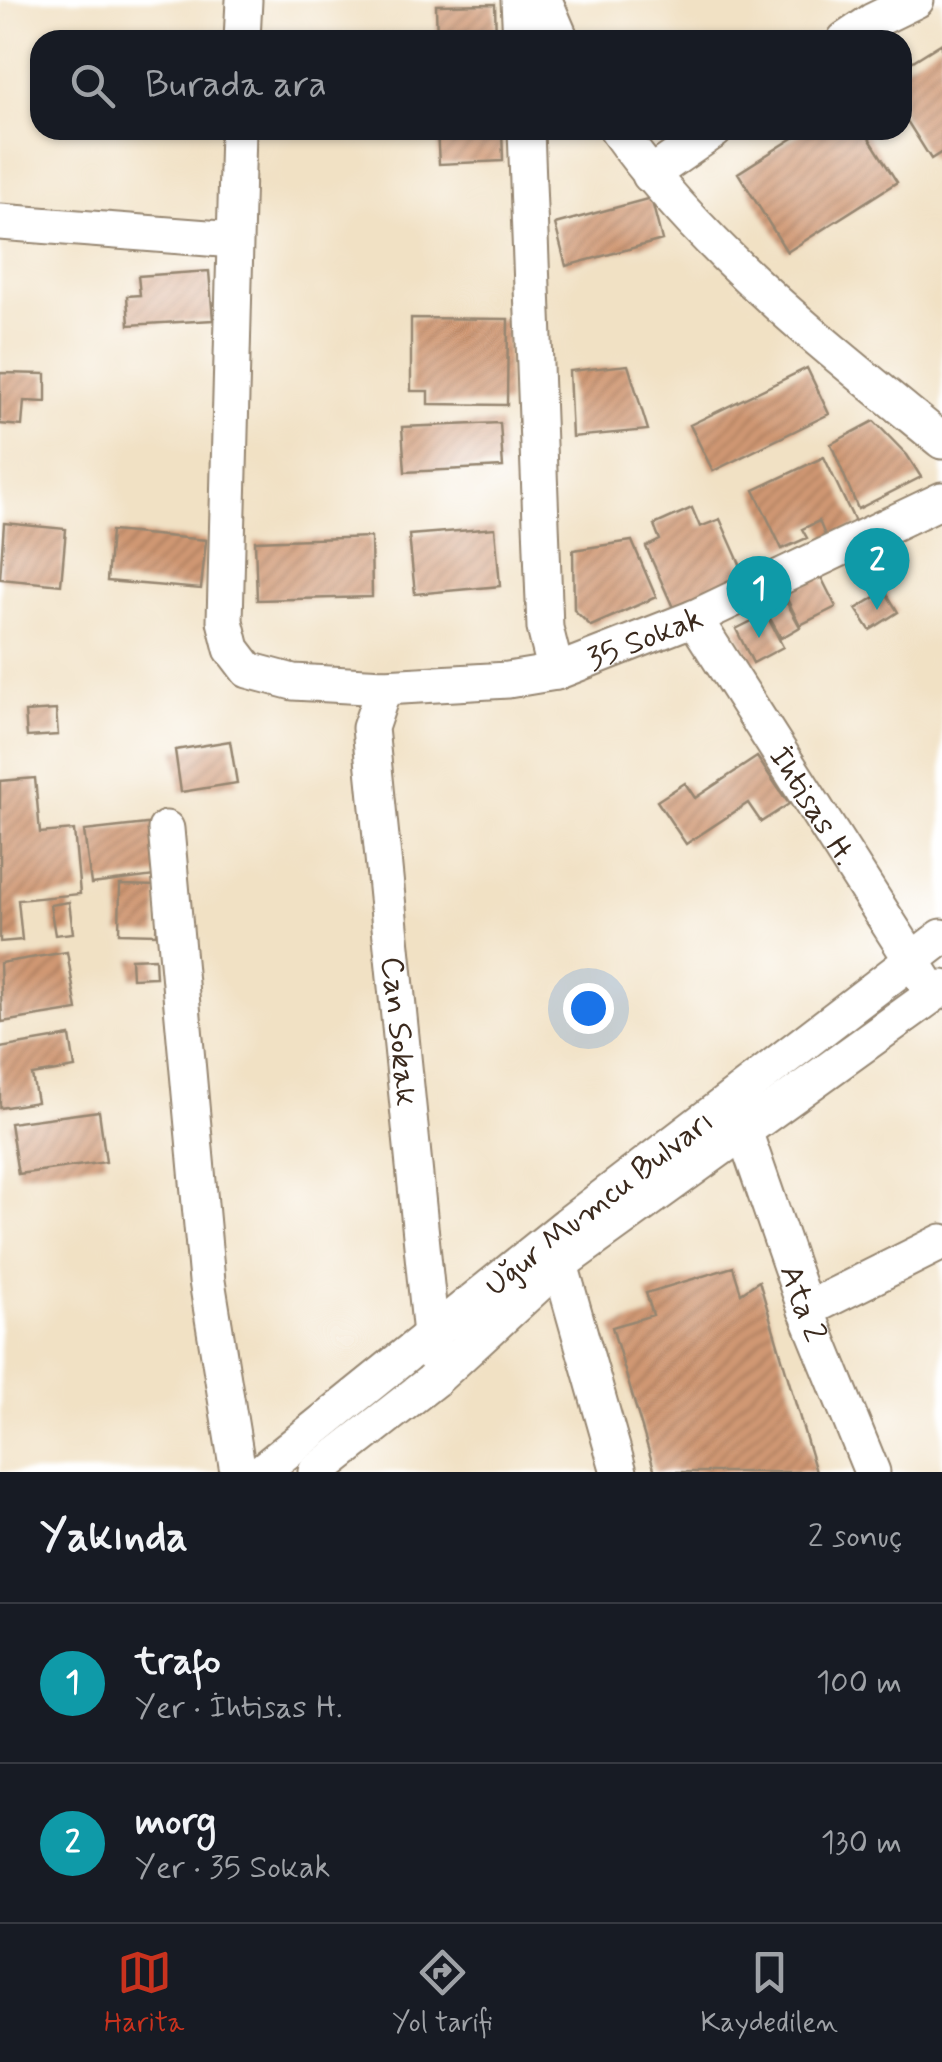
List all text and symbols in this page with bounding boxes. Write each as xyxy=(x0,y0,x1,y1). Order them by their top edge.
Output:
search box xyxy=(30,30,912,140)
icon: search xyxy=(65,58,120,113)
text: Burada ara xyxy=(145,61,327,110)
pin: 2 xyxy=(844,528,910,610)
pin: 1 xyxy=(726,556,792,638)
street label: 35 Sokak xyxy=(581,598,709,681)
street label: İhtisas H. xyxy=(758,739,865,874)
street label: Can Sokak xyxy=(370,954,427,1108)
your location xyxy=(563,983,614,1034)
street label: Uğur Mumcu Bulvarı xyxy=(476,1101,723,1307)
street label: Ata 2 xyxy=(769,1259,836,1348)
text: Yakında xyxy=(40,1510,188,1565)
text: 2 sonuç xyxy=(808,1516,902,1558)
text: trafo xyxy=(135,1638,221,1687)
text: 1 xyxy=(65,1662,80,1704)
text: 100 m xyxy=(816,1662,902,1704)
text: Yer · İhtisas H. xyxy=(135,1687,343,1729)
text: morg xyxy=(135,1798,216,1847)
text: 2 xyxy=(65,1822,80,1864)
text: 130 m xyxy=(821,1822,902,1864)
text: Yer · 35 Sokak xyxy=(135,1847,330,1889)
tab: Harita xyxy=(104,1945,184,2042)
tab: Yol tarifi xyxy=(392,1945,493,2042)
tab: Kaydedilen xyxy=(701,1945,838,2042)

